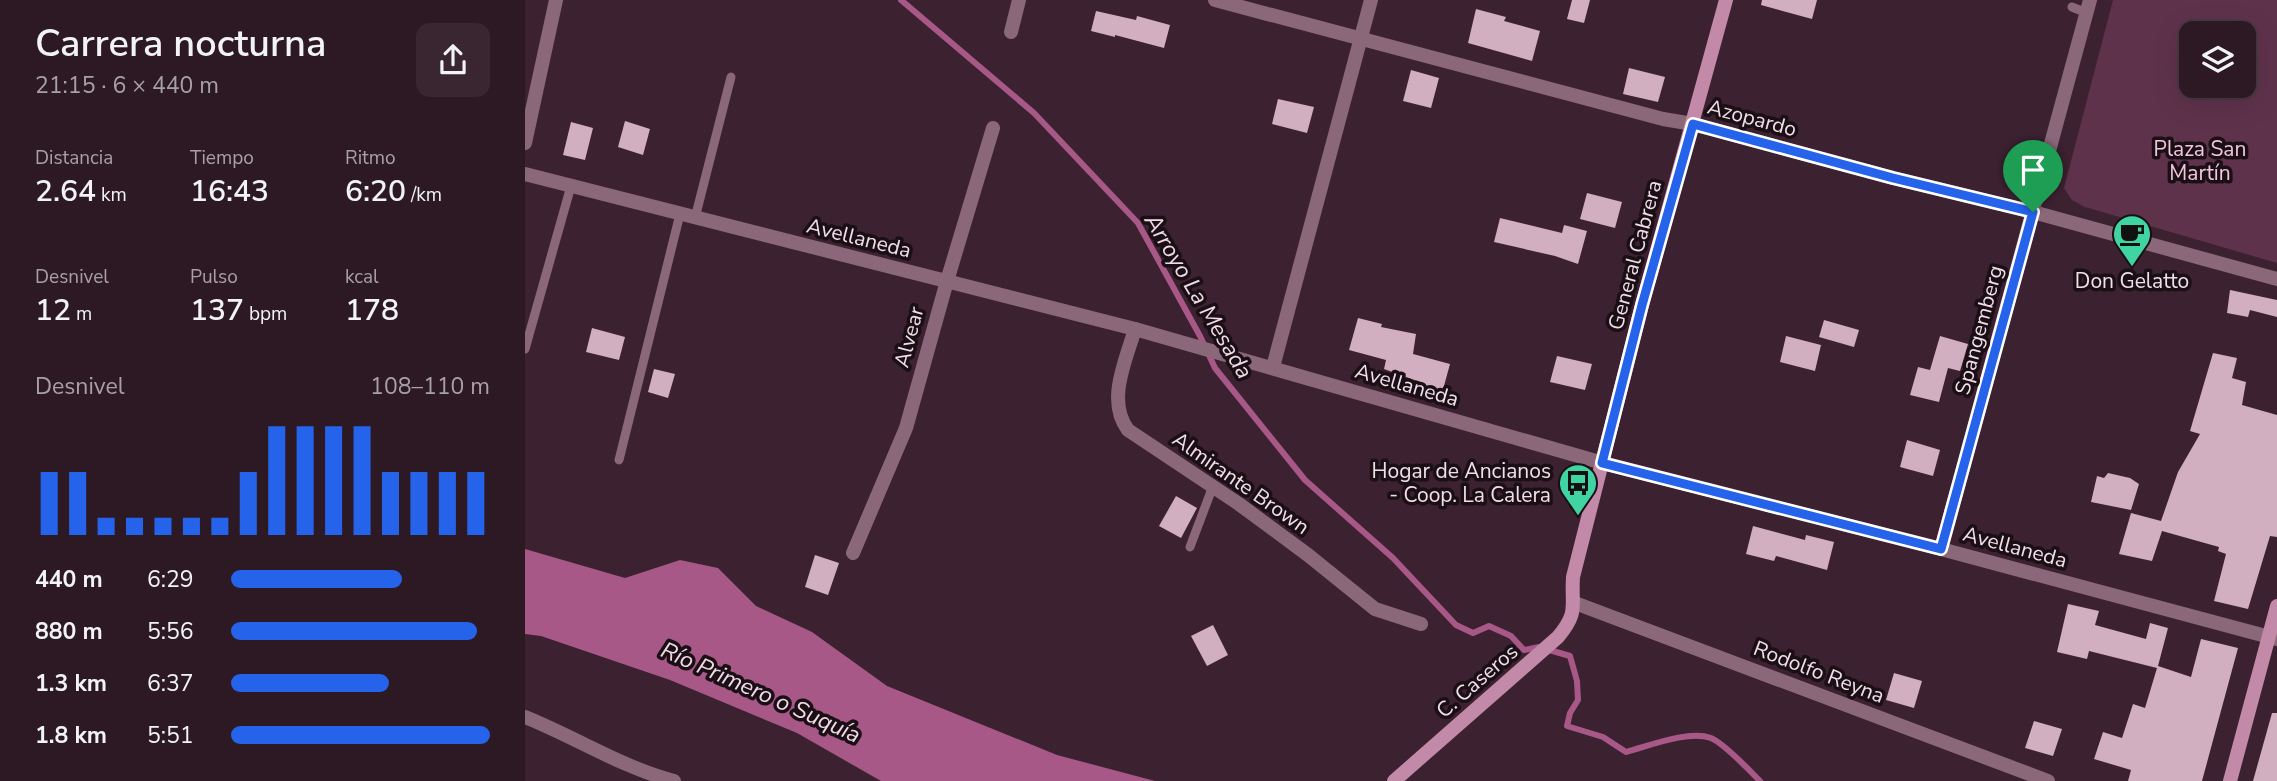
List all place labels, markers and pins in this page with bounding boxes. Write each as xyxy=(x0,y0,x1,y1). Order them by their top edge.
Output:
pin xyxy=(2003,140,2063,212)
cafe icon: Don Gelatto xyxy=(2111,213,2153,268)
place label: Don Gelatto xyxy=(2075,267,2189,295)
place label: Hogar de Ancianos - Coop. La Calera xyxy=(1372,457,1551,509)
bus stop icon: Hogar de Ancianos - Coop. La Calera xyxy=(1557,462,1599,517)

